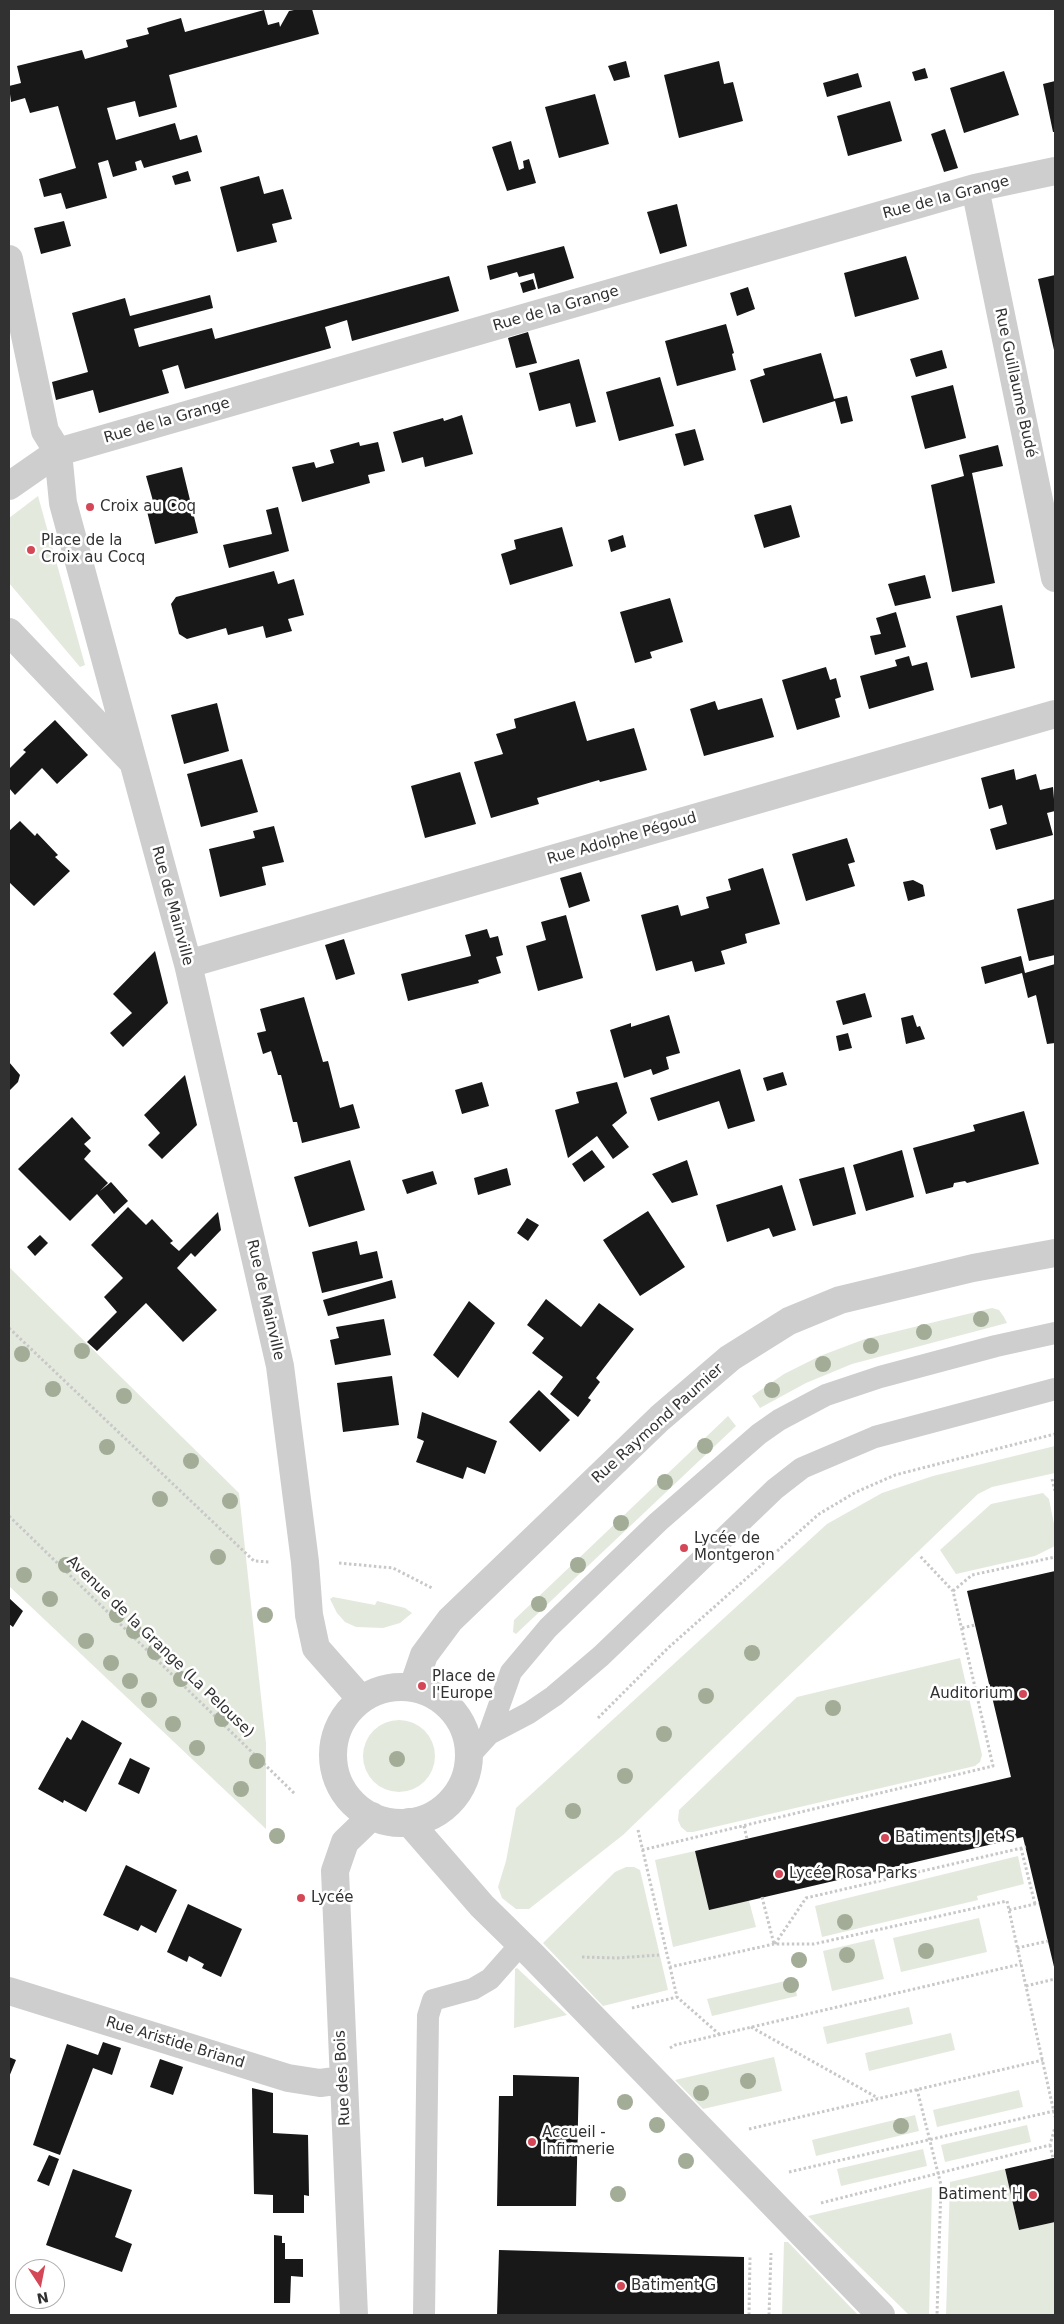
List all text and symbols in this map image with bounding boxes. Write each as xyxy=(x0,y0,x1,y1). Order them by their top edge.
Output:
street label: Rue de la Grange xyxy=(881,172,1011,224)
street label: Rue de la Grange xyxy=(491,282,621,336)
street label: Rue Guillaume Budé xyxy=(990,306,1040,460)
street label: Rue de la Grange xyxy=(102,394,232,448)
place label: Croix au Coq xyxy=(100,498,196,516)
marker: Croix au Coq xyxy=(84,501,96,513)
place label: Place de la Croix au Cocq xyxy=(41,532,145,567)
marker: Place de la Croix au Cocq xyxy=(25,544,37,556)
street label: Rue Adolphe Pégoud xyxy=(545,809,699,869)
street label: Rue de Mainville xyxy=(147,844,197,968)
street label: Rue de Mainville xyxy=(242,1238,288,1362)
street label: Rue Raymond Paumier xyxy=(589,1360,727,1488)
place label: Lycée de Montgeron xyxy=(694,1530,775,1565)
marker: Lycée de Montgeron xyxy=(678,1542,690,1554)
street label: Avenue de la Grange (La Pelouse) xyxy=(62,1552,258,1742)
place label: Place de l'Europe xyxy=(432,1668,495,1703)
marker: Place de l'Europe xyxy=(416,1680,428,1692)
place label: Auditorium xyxy=(930,1685,1013,1703)
marker: Auditorium xyxy=(1017,1688,1029,1700)
place label: Batiments J et S xyxy=(895,1829,1015,1847)
marker: Batiments J et S xyxy=(879,1832,891,1844)
place label: Lycée Rosa Parks xyxy=(789,1865,917,1883)
marker: Lycée Rosa Parks xyxy=(773,1868,785,1880)
place label: Lycée xyxy=(311,1889,354,1907)
marker: Lycée xyxy=(295,1892,307,1904)
street label: Rue Aristide Briand xyxy=(103,2013,247,2073)
street label: Rue des Bois xyxy=(331,2030,355,2126)
place label: Accueil - Infirmerie xyxy=(542,2124,615,2159)
marker: Accueil - Infirmerie xyxy=(526,2136,538,2148)
place label: Batiment H xyxy=(938,2186,1023,2204)
marker: Batiment H xyxy=(1027,2189,1039,2201)
north arrow xyxy=(15,2259,65,2309)
place label: Batiment G xyxy=(631,2277,716,2295)
marker: Batiment G xyxy=(615,2280,627,2292)
text: N xyxy=(35,2289,50,2307)

